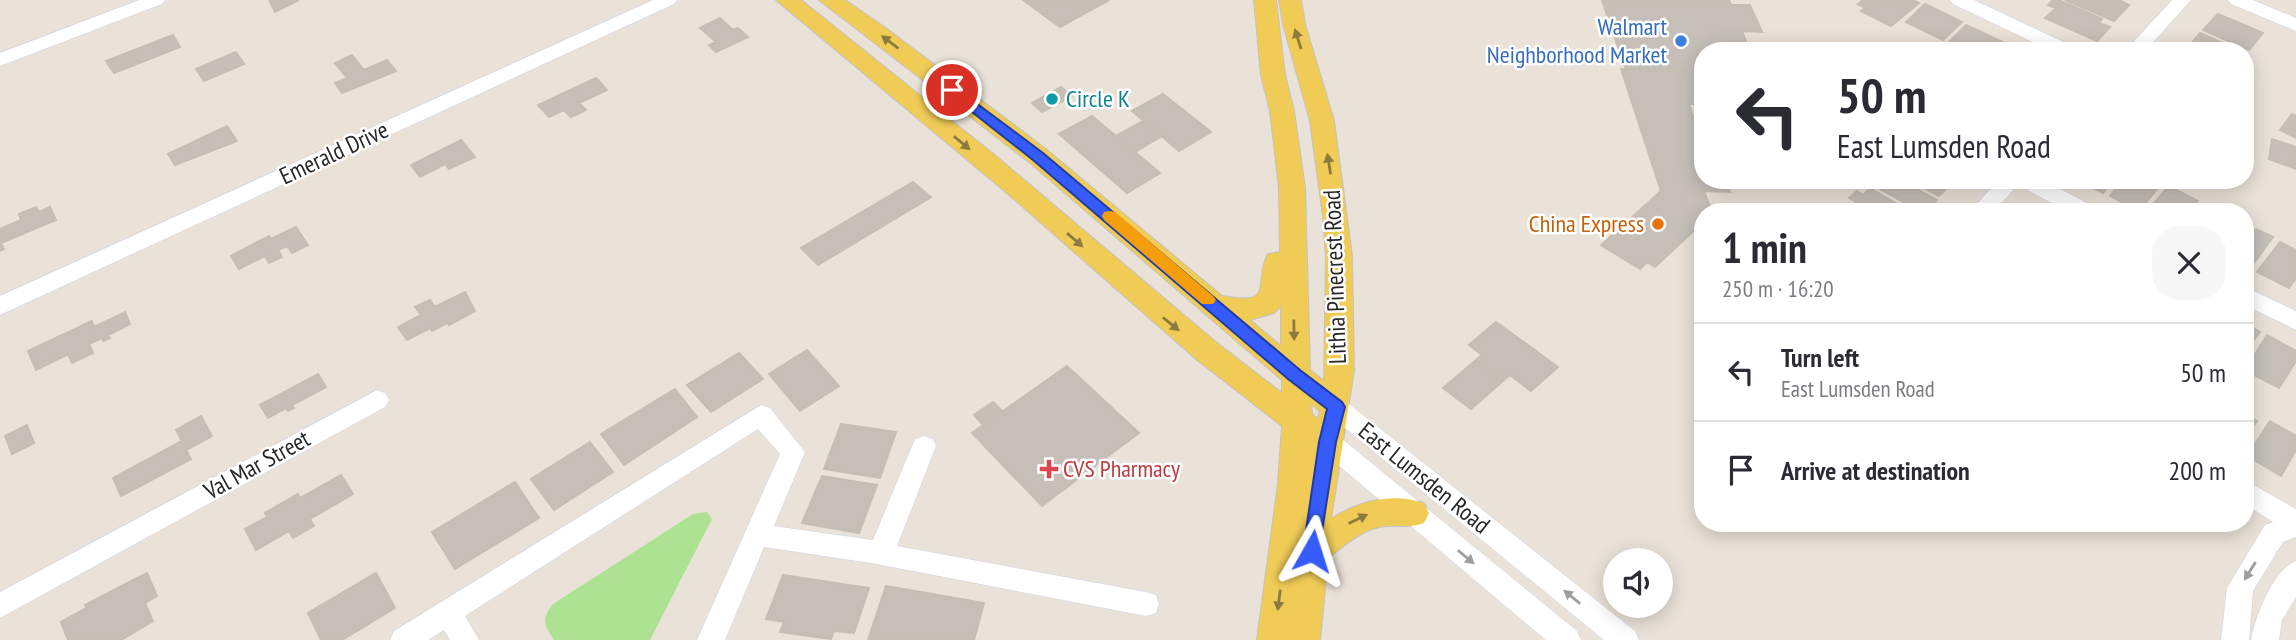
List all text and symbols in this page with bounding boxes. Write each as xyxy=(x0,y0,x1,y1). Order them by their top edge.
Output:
place label: Walmart Neighborhood Market xyxy=(1487,11,1667,70)
one-way arrow xyxy=(1293,28,1303,49)
marker: Walmart Neighborhood Market xyxy=(1673,33,1689,49)
one-way arrow xyxy=(881,35,899,50)
pin xyxy=(922,60,982,120)
text: 50 m xyxy=(1837,63,1926,127)
icon: left xyxy=(1722,70,1813,161)
icon: arrive xyxy=(933,71,971,109)
place label: Circle K xyxy=(1066,83,1130,114)
marker: Circle K xyxy=(1044,91,1060,107)
street label: Emerald Drive xyxy=(274,114,393,191)
text: East Lumsden Road xyxy=(1837,125,2051,167)
one-way arrow xyxy=(953,135,971,151)
one-way arrow xyxy=(1323,153,1334,175)
street label: Lithia Pinecrest Road xyxy=(1316,189,1353,365)
place label: China Express xyxy=(1529,208,1644,239)
marker: China Express xyxy=(1650,216,1666,232)
text: 1 min xyxy=(1722,220,1807,275)
button: close xyxy=(2152,226,2226,300)
one-way arrow xyxy=(1066,232,1084,248)
text: 250 m · 16:20 xyxy=(1722,274,1834,303)
one-way arrow xyxy=(1162,316,1179,331)
one-way arrow xyxy=(1289,319,1300,341)
text: Turn left xyxy=(1781,341,1859,374)
icon: left xyxy=(1722,353,1760,391)
text: 50 m xyxy=(2180,356,2226,389)
text: East Lumsden Road xyxy=(1781,374,1935,403)
street label: East Lumsden Road xyxy=(1352,415,1496,540)
street label: Val Mar Street xyxy=(197,423,316,507)
icon: arrive xyxy=(1722,451,1760,489)
place label: CVS Pharmacy xyxy=(1063,453,1180,484)
text: Arrive at destination xyxy=(1781,454,1970,487)
text: 200 m xyxy=(2168,454,2226,487)
marker: CVS Pharmacy xyxy=(1041,461,1057,477)
one-way arrow xyxy=(1348,513,1368,525)
position arrow xyxy=(1275,514,1349,588)
map controls xyxy=(1603,548,1673,618)
button: sound xyxy=(1603,548,1673,618)
one-way arrow xyxy=(1457,549,1475,565)
one-way arrow xyxy=(2244,562,2256,581)
one-way arrow xyxy=(1274,589,1285,611)
one-way arrow xyxy=(1564,590,1582,605)

